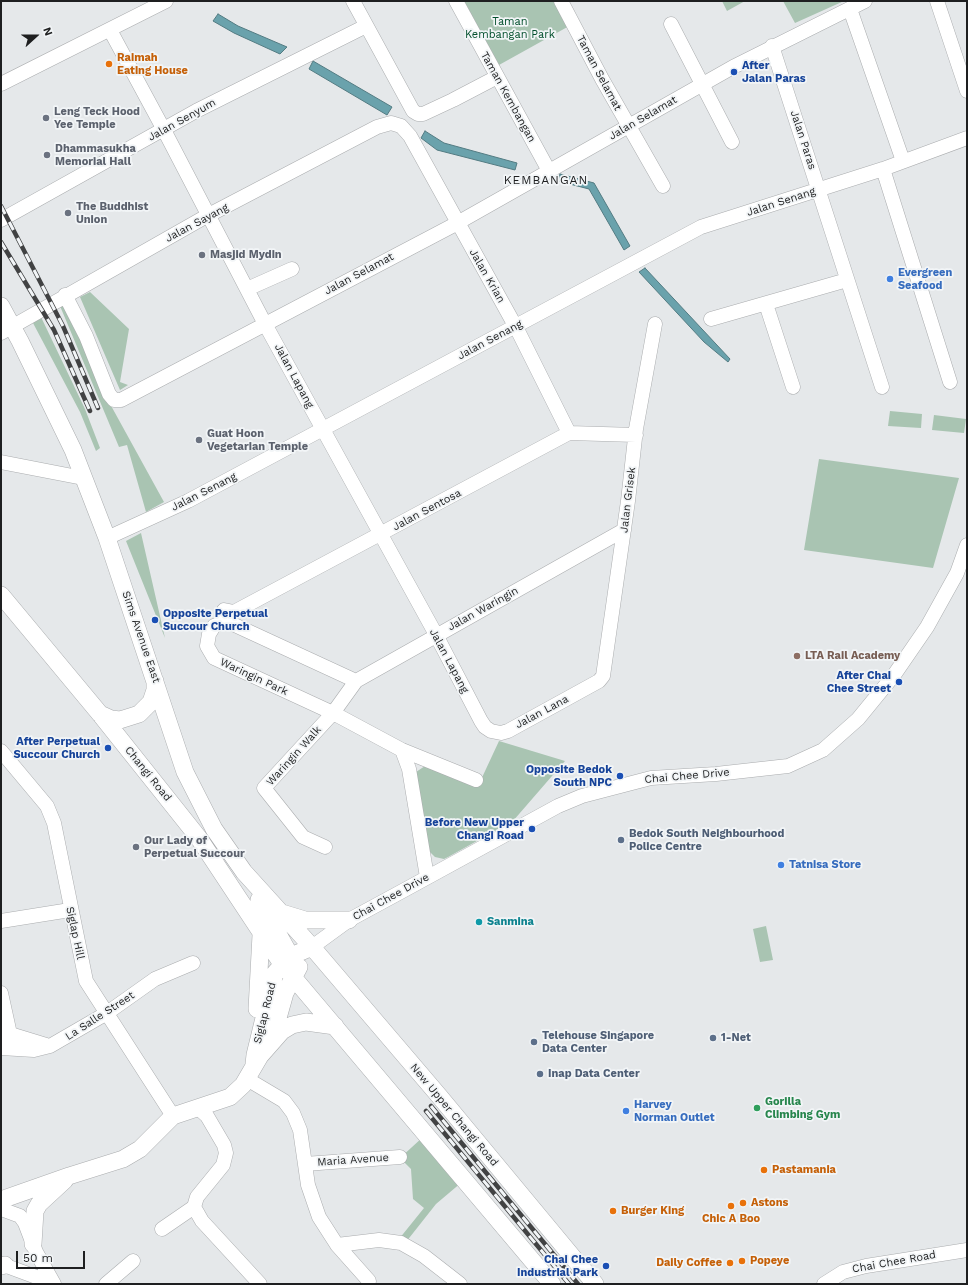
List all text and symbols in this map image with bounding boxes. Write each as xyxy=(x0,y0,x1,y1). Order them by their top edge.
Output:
park label: Taman Kembangan Park xyxy=(465,15,555,41)
north arrow xyxy=(16,16,56,56)
text: N xyxy=(40,25,55,38)
street label: Taman Selamat xyxy=(574,33,624,113)
street label: Taman Kembangan xyxy=(478,49,538,145)
place label: Raimah Eating House xyxy=(117,51,188,77)
marker: Raimah Eating House xyxy=(104,59,114,69)
place label: After Jalan Paras xyxy=(742,59,806,85)
marker: After Jalan Paras xyxy=(729,67,739,77)
street label: Jalan Selamat xyxy=(607,93,679,143)
street label: Jalan Senyum xyxy=(146,96,218,144)
place label: Leng Teck Hood Yee Temple xyxy=(54,105,140,131)
street label: Jalan Paras xyxy=(787,109,819,171)
marker: Leng Teck Hood Yee Temple xyxy=(41,113,51,123)
place label: Dhammasukha Memorial Hall xyxy=(55,142,136,168)
marker: Dhammasukha Memorial Hall xyxy=(42,150,52,160)
district label: KEMBANGAN xyxy=(504,173,588,187)
street label: Jalan Senang xyxy=(745,185,817,219)
place label: The Buddhist Union xyxy=(76,200,148,226)
street label: Jalan Sayang xyxy=(163,201,231,245)
marker: The Buddhist Union xyxy=(63,208,73,218)
street label: Jalan Krian xyxy=(466,247,508,305)
place label: Masjid Mydin xyxy=(210,248,282,262)
marker: Masjid Mydin xyxy=(197,250,207,260)
street label: Jalan Selamat xyxy=(322,250,396,298)
place label: Evergreen Seafood xyxy=(898,266,952,292)
marker: Evergreen Seafood xyxy=(885,274,895,284)
street label: Jalan Senang xyxy=(455,317,525,363)
street label: Jalan Lapang xyxy=(272,342,316,410)
place label: Guat Hoon Vegetarian Temple xyxy=(207,427,308,453)
marker: Guat Hoon Vegetarian Temple xyxy=(194,435,204,445)
street label: Jalan Grisek xyxy=(617,466,639,534)
street label: Jalan Senang xyxy=(169,470,239,514)
street label: Jalan Sentosa xyxy=(390,486,464,534)
street label: Jalan Waringin xyxy=(445,584,521,634)
street label: Sims Avenue East xyxy=(119,589,163,685)
place label: Opposite Perpetual Succour Church xyxy=(163,607,268,633)
marker: Opposite Perpetual Succour Church xyxy=(150,615,160,625)
street label: Jalan Lapang xyxy=(427,627,471,695)
place label: LTA Rail Academy xyxy=(805,649,900,663)
marker: LTA Rail Academy xyxy=(792,651,802,661)
street label: Waringin Park xyxy=(218,655,290,699)
place label: After Chai Chee Street xyxy=(827,669,891,695)
marker: After Chai Chee Street xyxy=(894,677,904,687)
street label: Jalan Lana xyxy=(513,693,571,731)
street label: Waringin Walk xyxy=(264,723,324,789)
place label: After Perpetual Succour Church xyxy=(14,735,100,761)
marker: After Perpetual Succour Church xyxy=(103,743,113,753)
street label: Changi Road xyxy=(122,744,174,804)
place label: Opposite Bedok South NPC xyxy=(526,763,612,789)
street label: Chai Chee Drive xyxy=(644,766,730,786)
marker: Opposite Bedok South NPC xyxy=(615,771,625,781)
place label: Before New Upper Changi Road xyxy=(425,816,524,842)
marker: Before New Upper Changi Road xyxy=(527,824,537,834)
place label: Bedok South Neighbourhood Police Centre xyxy=(629,827,784,853)
place label: Our Lady of Perpetual Succour xyxy=(144,834,245,860)
marker: Bedok South Neighbourhood Police Centre xyxy=(616,835,626,845)
marker: Our Lady of Perpetual Succour xyxy=(131,842,141,852)
place label: Tatnisa Store xyxy=(789,858,861,872)
marker: Tatnisa Store xyxy=(776,860,786,870)
street label: Chai Chee Drive xyxy=(350,871,432,923)
street label: Siglap Hill xyxy=(63,905,87,961)
place label: Sanmina xyxy=(487,915,534,929)
marker: Sanmina xyxy=(474,917,484,927)
street label: Siglap Road xyxy=(251,981,279,1045)
street label: La Salle Street xyxy=(63,989,137,1043)
place label: Telehouse Singapore Data Center xyxy=(542,1029,654,1055)
place label: 1-Net xyxy=(721,1031,751,1045)
marker: 1-Net xyxy=(708,1033,718,1043)
marker: Telehouse Singapore Data Center xyxy=(529,1037,539,1047)
street label: New Upper Changi Road xyxy=(407,1061,501,1169)
place label: Inap Data Center xyxy=(548,1067,640,1081)
marker: Inap Data Center xyxy=(535,1069,545,1079)
place label: Gorilla Climbing Gym xyxy=(765,1095,840,1121)
place label: Harvey Norman Outlet xyxy=(634,1098,715,1124)
marker: Gorilla Climbing Gym xyxy=(752,1103,762,1113)
marker: Harvey Norman Outlet xyxy=(621,1106,631,1116)
street label: Maria Avenue xyxy=(317,1151,389,1169)
place label: Pastamania xyxy=(772,1163,836,1177)
marker: Pastamania xyxy=(759,1165,769,1175)
place label: Astons xyxy=(751,1196,788,1210)
marker: Astons xyxy=(738,1198,748,1208)
marker: Chic A Boo xyxy=(726,1201,736,1211)
place label: Burger King xyxy=(621,1204,684,1218)
marker: Burger King xyxy=(608,1206,618,1216)
place label: Chic A Boo xyxy=(702,1212,760,1226)
scale bar xyxy=(18,1243,87,1269)
street label: Chai Chee Road xyxy=(851,1248,937,1276)
text: 50 m xyxy=(23,1251,53,1265)
place label: Chai Chee Industrial Park xyxy=(517,1253,598,1279)
place label: Popeye xyxy=(750,1254,789,1268)
place label: Daily Coffee xyxy=(656,1256,722,1270)
marker: Popeye xyxy=(737,1256,747,1266)
marker: Daily Coffee xyxy=(725,1258,735,1268)
marker: Chai Chee Industrial Park xyxy=(601,1261,611,1271)

